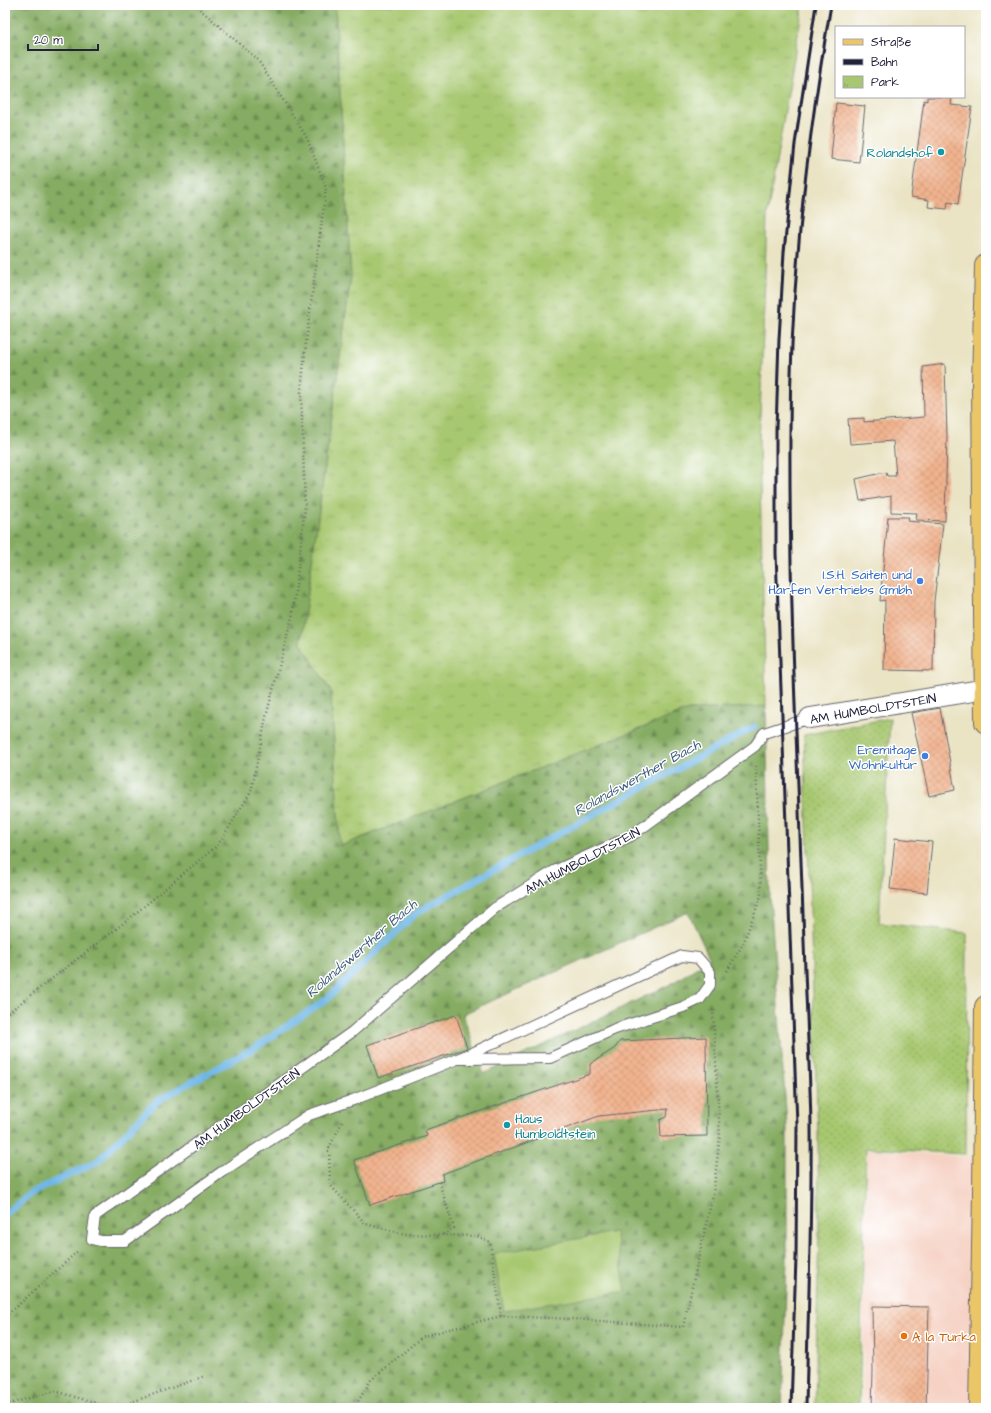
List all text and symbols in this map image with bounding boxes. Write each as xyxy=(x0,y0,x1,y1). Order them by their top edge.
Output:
scale bar xyxy=(28,26,98,52)
legend xyxy=(835,26,965,98)
text: 20 m xyxy=(34,32,63,49)
text: Straße xyxy=(871,34,912,51)
text: Bahn xyxy=(871,54,898,71)
text: Park xyxy=(871,74,899,91)
place label: Rolandshof xyxy=(867,144,933,162)
marker: Rolandshof xyxy=(936,147,946,157)
place label: I.S.H. Saiten und Harfen Vertriebs Gmbh xyxy=(768,566,913,599)
marker: I.S.H. Saiten und Harfen Vertriebs Gmbh xyxy=(915,576,925,586)
street label: AM HUMBOLDTSTEIN xyxy=(809,689,938,729)
water label: Rolandswerther Bach xyxy=(571,734,705,821)
place label: Eremitage Wohnkultur xyxy=(849,741,917,774)
marker: Eremitage Wohnkultur xyxy=(920,751,930,761)
street label: AM HUMBOLDTSTEIN xyxy=(522,823,643,899)
water label: Rolandswerther Bach xyxy=(302,894,422,1003)
street label: AM HUMBOLDTSTEIN xyxy=(190,1064,304,1154)
place label: Haus Humboldtstein xyxy=(515,1110,596,1143)
marker: Haus Humboldtstein xyxy=(502,1120,512,1130)
place label: A la Turka xyxy=(912,1328,976,1346)
marker: A la Turka xyxy=(899,1331,909,1341)

